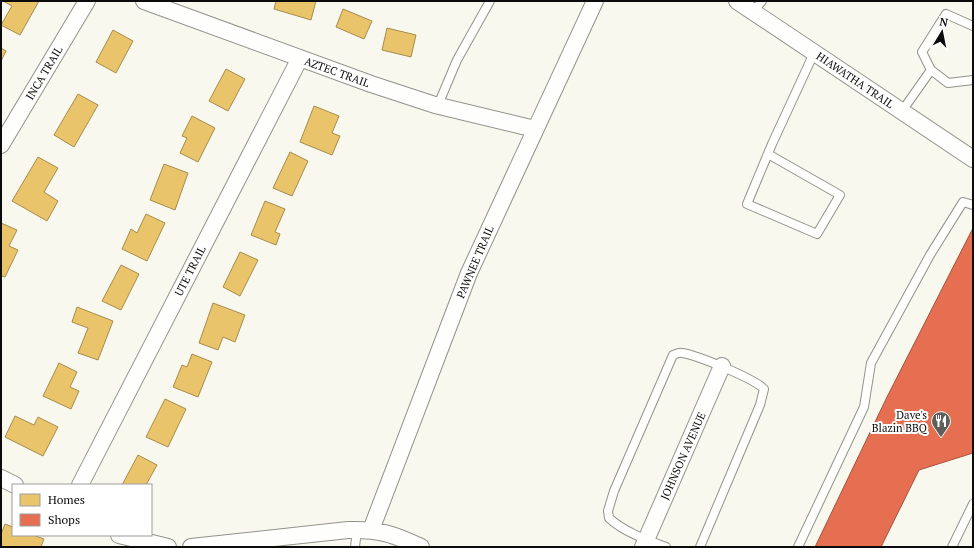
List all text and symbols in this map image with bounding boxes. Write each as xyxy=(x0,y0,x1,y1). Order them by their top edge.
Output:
north arrow xyxy=(922,12,962,52)
text: N xyxy=(938,15,950,30)
street label: INCA TRAIL xyxy=(23,44,65,102)
street label: HIAWATHA TRAIL xyxy=(814,49,896,111)
street label: AZTEC TRAIL xyxy=(303,54,371,90)
street label: PAWNEE TRAIL xyxy=(453,224,497,300)
street label: UTE TRAIL xyxy=(171,244,209,298)
place label: Dave's Blazin BBQ xyxy=(872,408,928,435)
street label: JOHNSON AVENUE xyxy=(657,410,709,502)
restaurant icon: Dave's Blazin BBQ xyxy=(930,410,952,438)
legend xyxy=(12,484,152,536)
text: Homes xyxy=(48,492,85,507)
text: Shops xyxy=(48,512,80,527)

